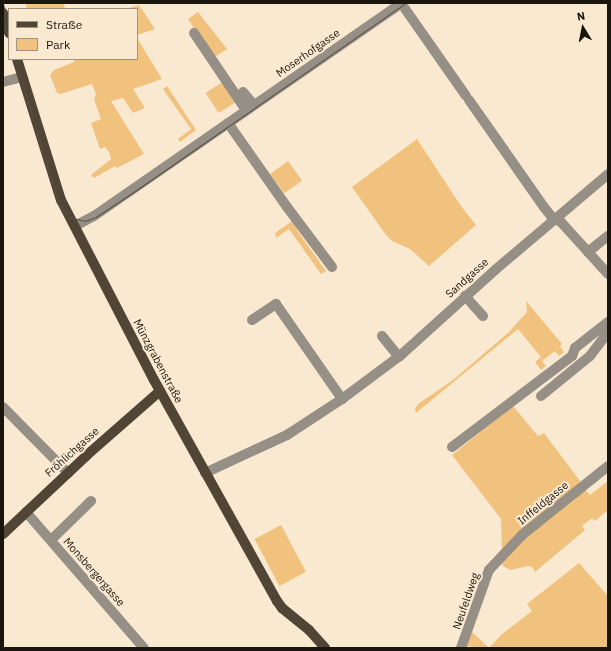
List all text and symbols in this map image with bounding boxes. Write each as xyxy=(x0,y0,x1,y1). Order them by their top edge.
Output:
legend xyxy=(8,8,138,60)
north arrow xyxy=(563,8,603,48)
text: N xyxy=(576,9,586,24)
text: Straße xyxy=(46,17,82,32)
street label: Moserhofgasse xyxy=(274,26,342,80)
text: Park xyxy=(46,37,70,52)
street label: Sandgasse xyxy=(443,255,491,301)
street label: Münzgrabenstraße xyxy=(130,317,186,405)
street label: Fröhlichgasse xyxy=(42,424,102,480)
street label: Inffeldgasse xyxy=(515,479,571,527)
street label: Monsbergergasse xyxy=(61,535,127,609)
street label: Neufeldweg xyxy=(450,571,482,631)

